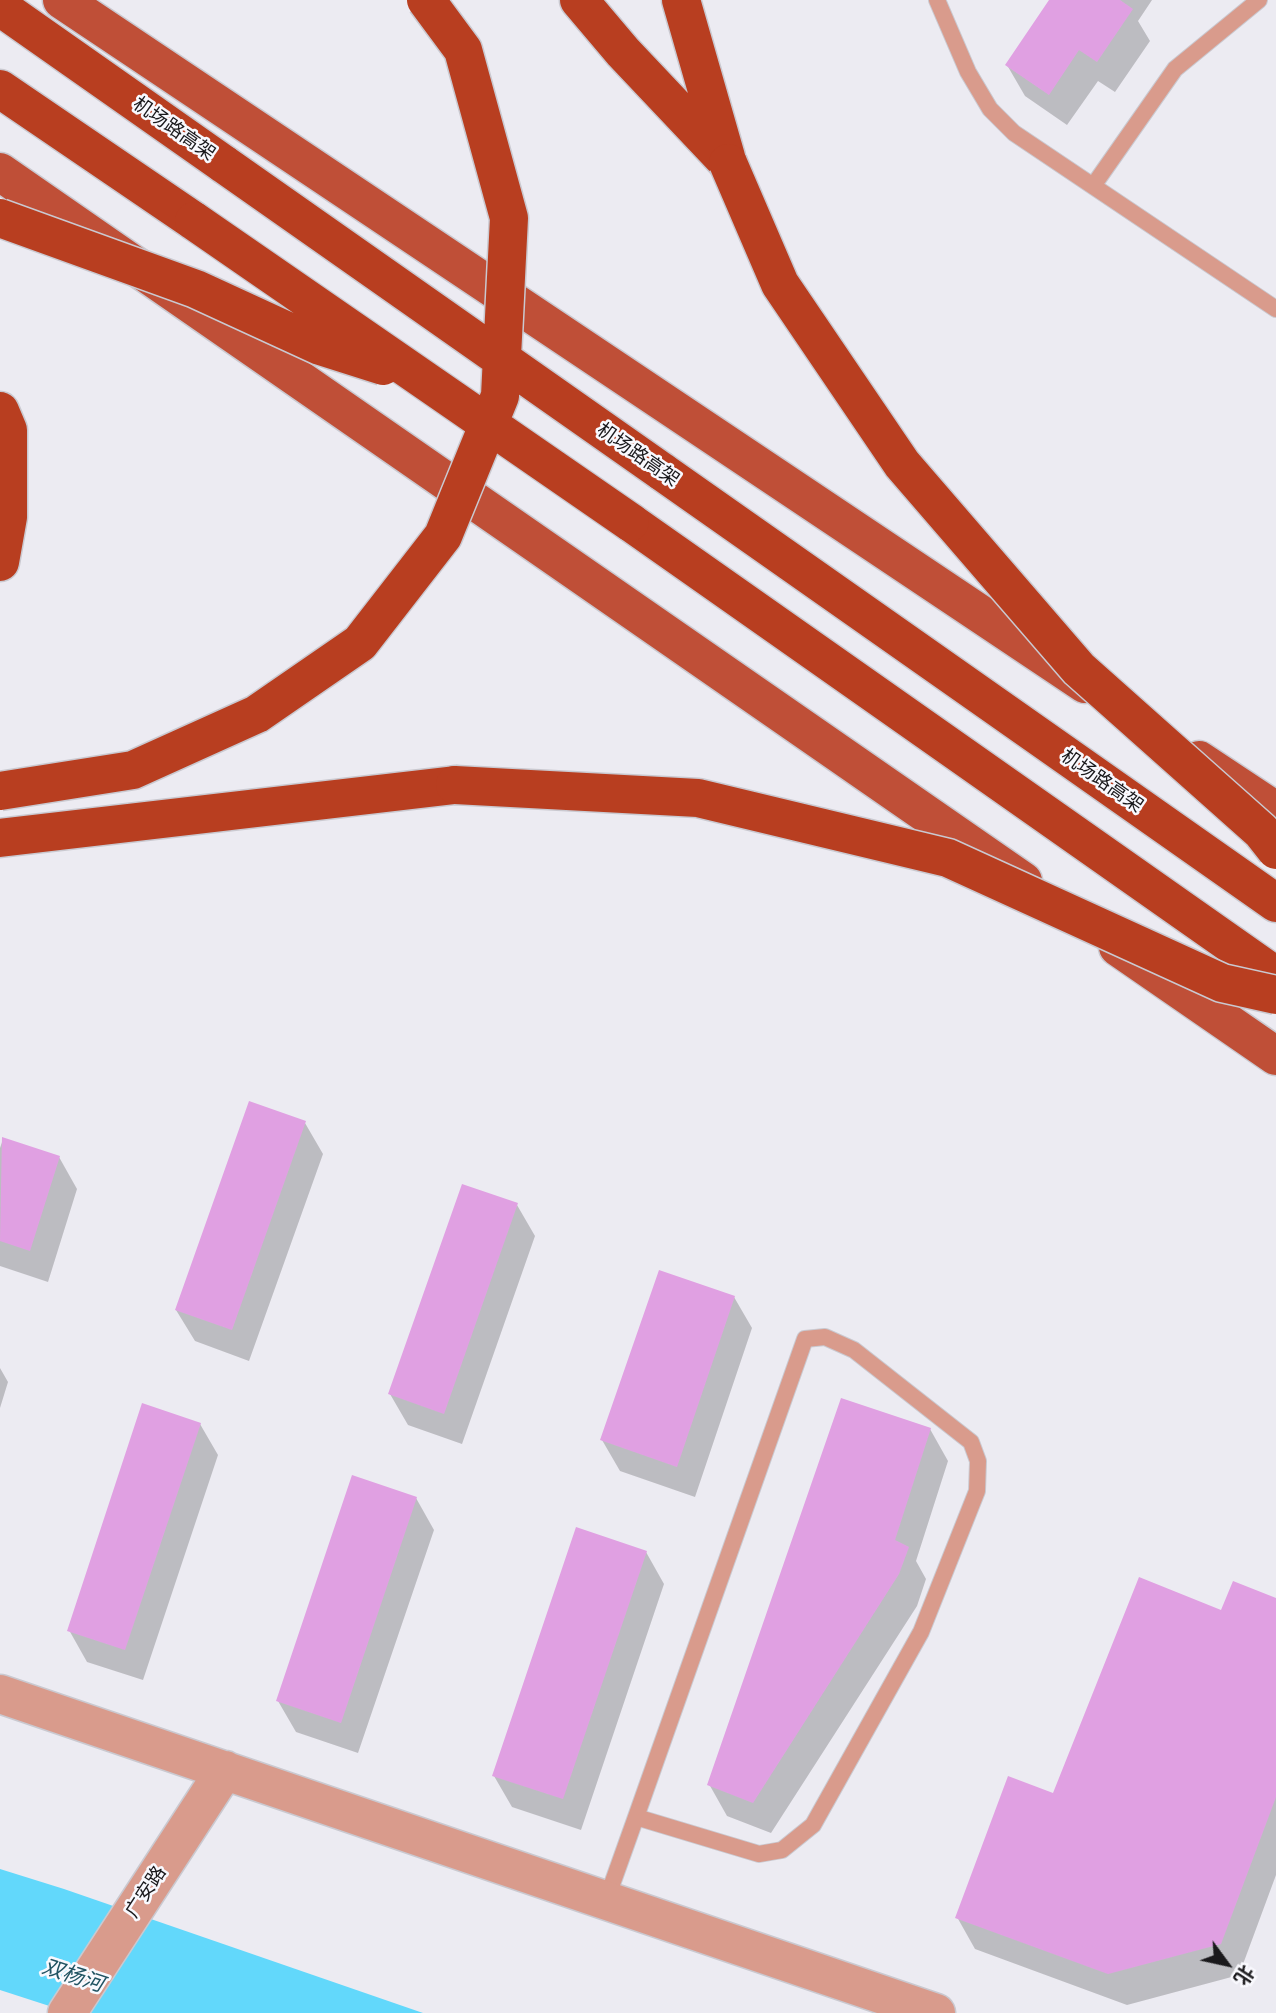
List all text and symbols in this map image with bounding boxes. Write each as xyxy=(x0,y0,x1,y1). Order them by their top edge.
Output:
street label: 机场路高架 xyxy=(129,92,219,166)
street label: 机场路高架 xyxy=(593,418,683,492)
street label: 机场路高架 xyxy=(1057,744,1147,818)
street label: 广安路 xyxy=(121,1862,171,1922)
north arrow xyxy=(1192,1929,1262,1999)
water label: 双杨河 xyxy=(39,1954,107,1998)
text: 北 xyxy=(1230,1961,1259,1989)

